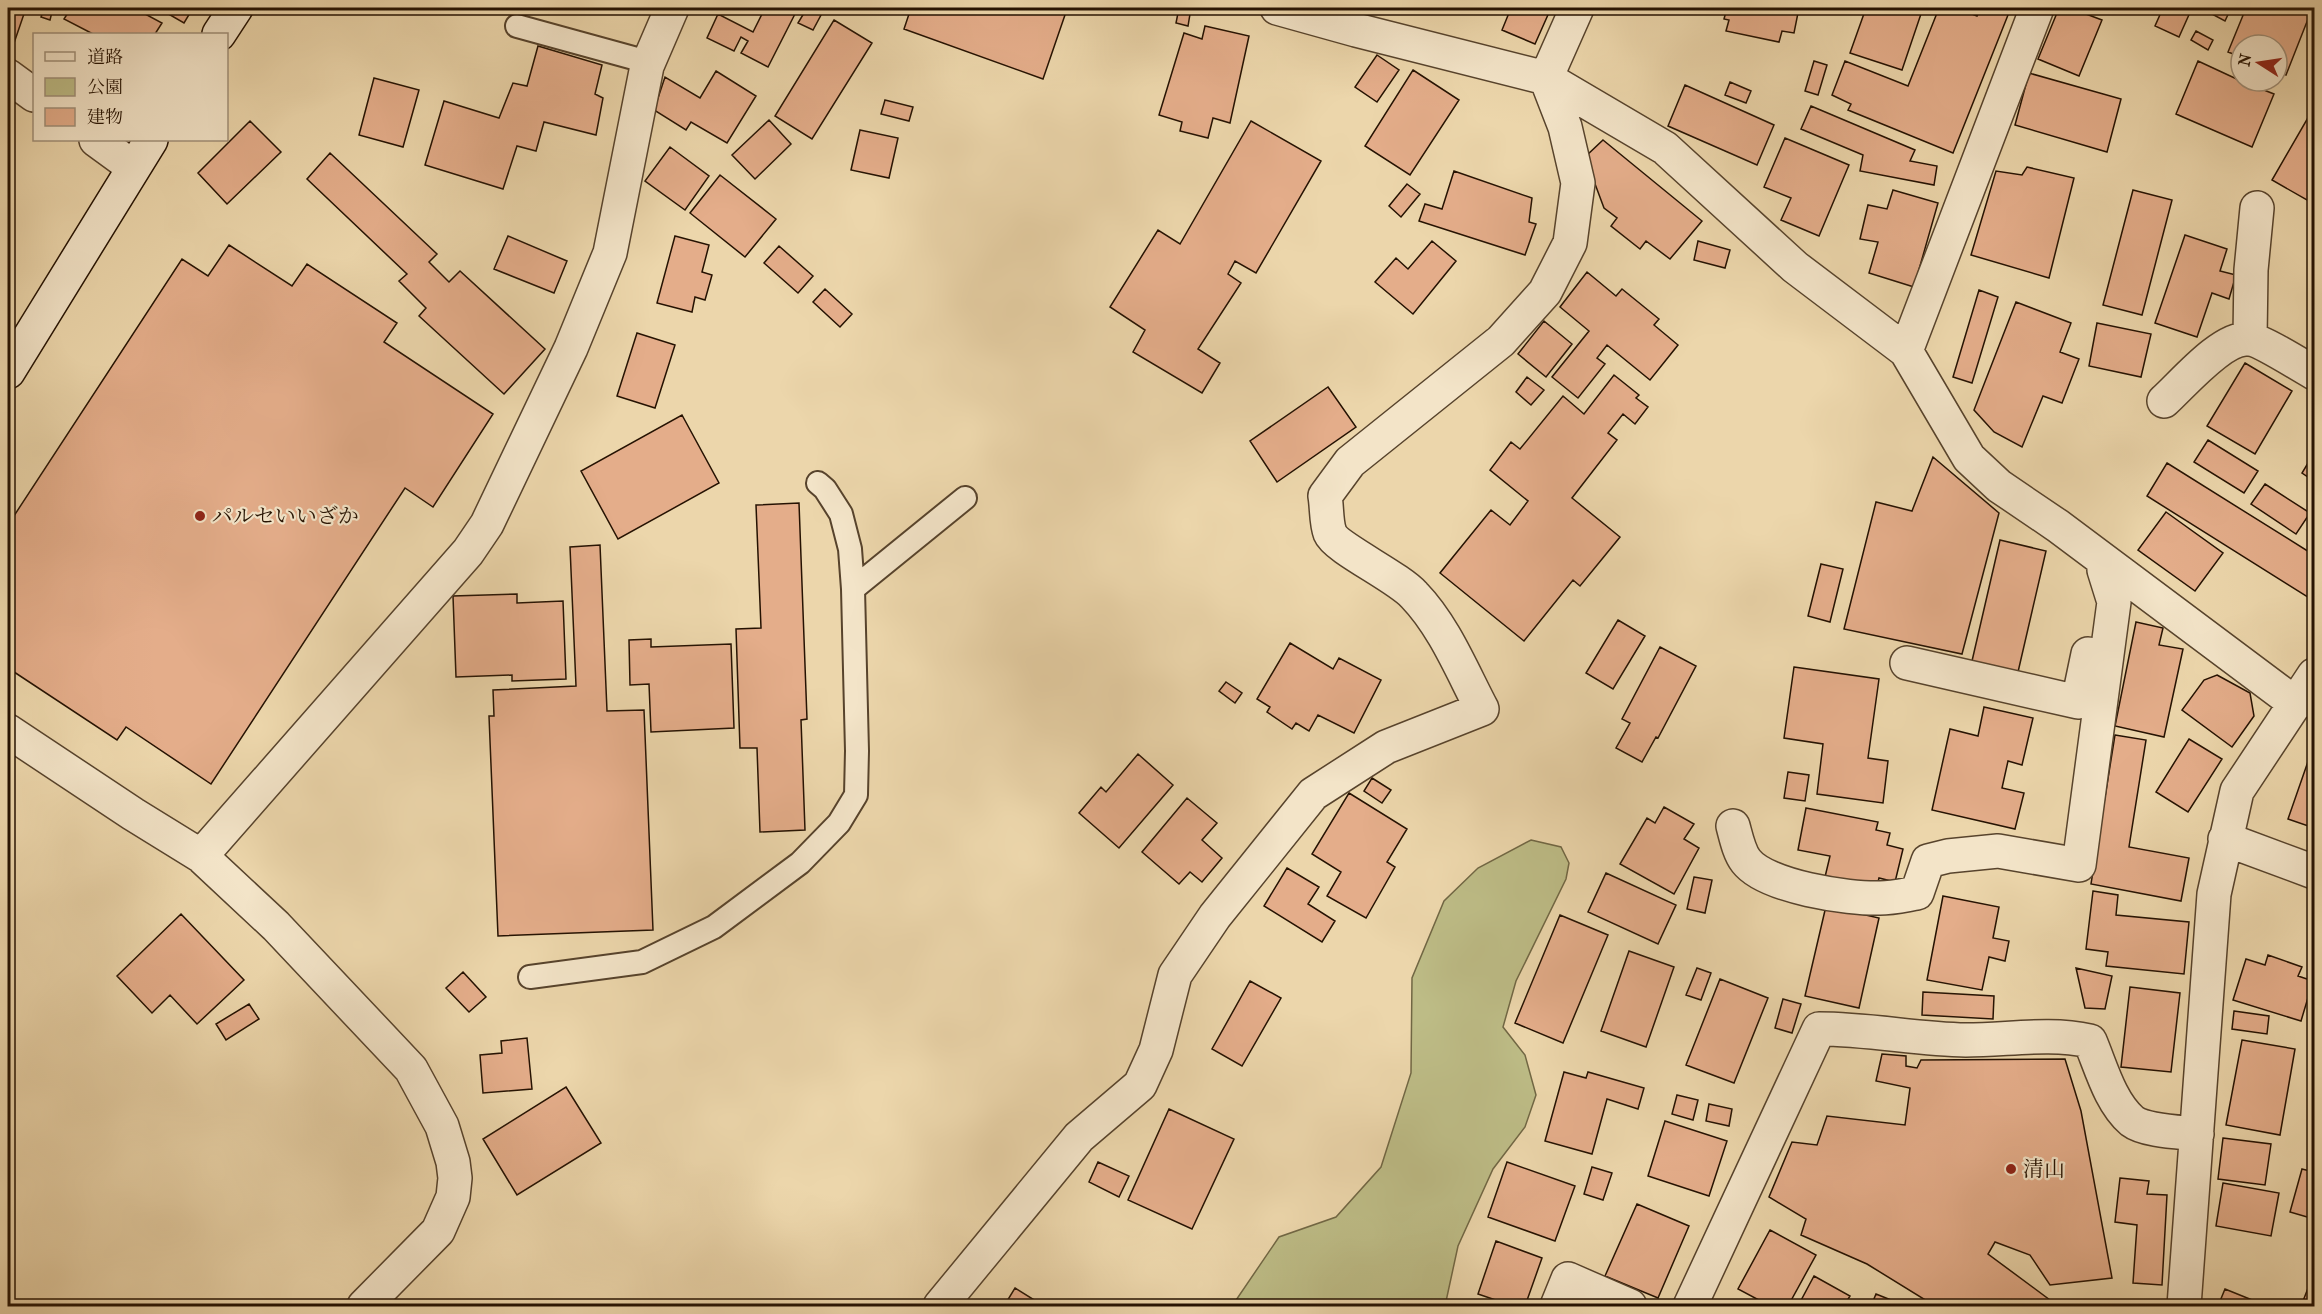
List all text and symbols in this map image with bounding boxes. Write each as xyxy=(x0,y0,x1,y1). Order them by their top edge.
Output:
legend xyxy=(33,33,228,141)
north arrow xyxy=(2229,33,2289,93)
text: 道路 xyxy=(87,47,123,68)
text: N xyxy=(2234,51,2256,68)
text: 公園 xyxy=(87,77,123,98)
text: 建物 xyxy=(87,107,123,128)
place label: パルセいいざか xyxy=(212,504,359,528)
marker: パルセいいざか xyxy=(193,509,207,523)
place label: 清山 xyxy=(2023,1157,2065,1181)
marker: 清山 xyxy=(2004,1162,2018,1176)

